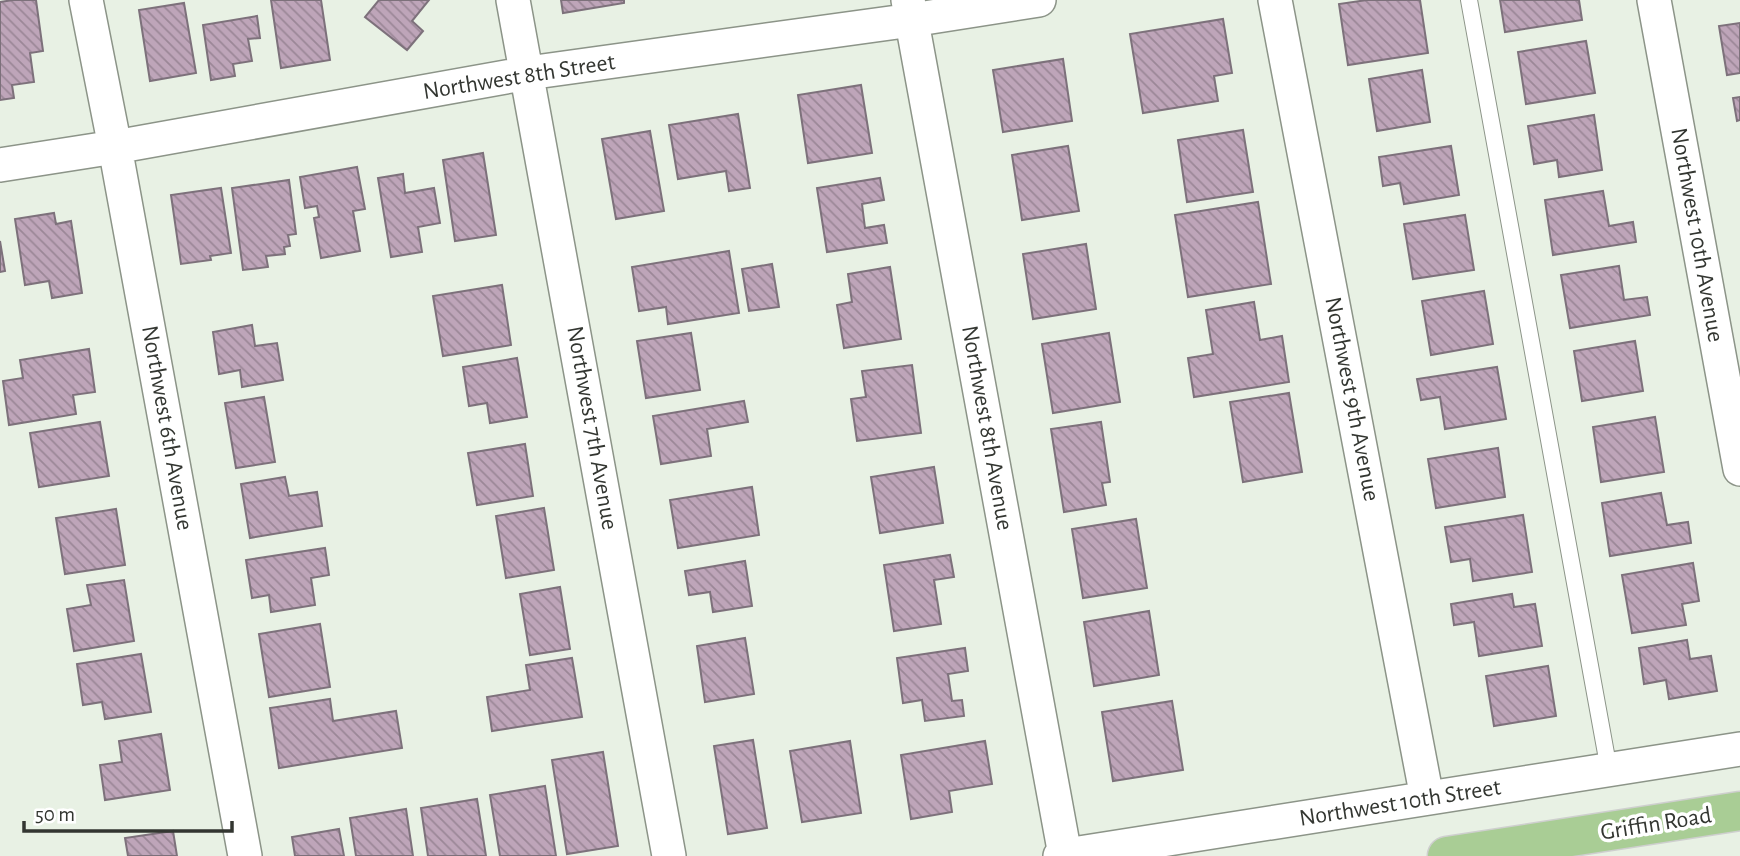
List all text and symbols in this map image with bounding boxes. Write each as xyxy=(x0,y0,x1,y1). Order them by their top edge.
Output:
street label: Northwest 8th Street xyxy=(421,50,617,104)
street label: Northwest 10th Avenue xyxy=(1666,126,1728,344)
street label: Northwest 9th Avenue xyxy=(1320,295,1384,503)
street label: Northwest 6th Avenue xyxy=(137,324,197,532)
street label: Northwest 7th Avenue xyxy=(562,324,622,532)
street label: Northwest 8th Avenue xyxy=(957,324,1017,532)
street label: Northwest 10th Street xyxy=(1297,775,1503,831)
scale bar xyxy=(24,790,233,834)
street label: Griffin Road xyxy=(1599,803,1713,845)
text: 50 m xyxy=(35,804,75,825)

